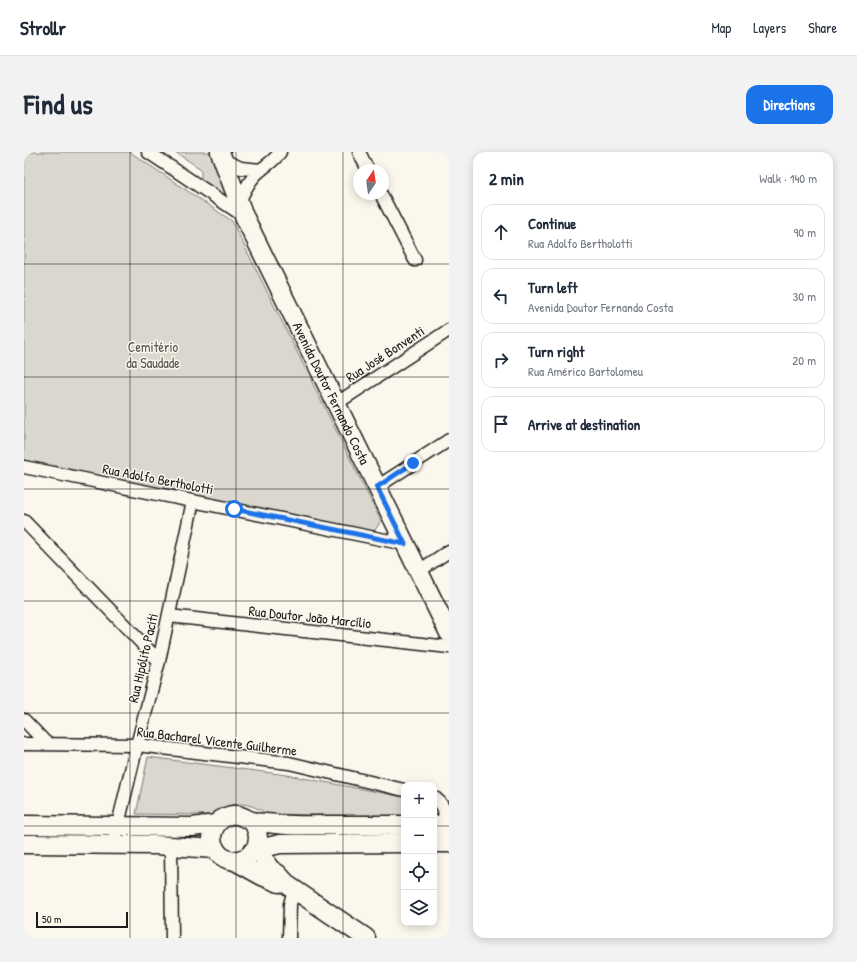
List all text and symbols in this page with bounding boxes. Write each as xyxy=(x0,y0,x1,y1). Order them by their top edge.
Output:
text: Strollr xyxy=(20,15,66,41)
text: Map xyxy=(711,18,731,37)
text: Layers xyxy=(753,18,786,37)
text: Share xyxy=(808,18,837,37)
text: Find us xyxy=(24,85,93,123)
button: Directions xyxy=(746,85,833,124)
north arrow xyxy=(353,164,389,200)
text: 2 min xyxy=(489,167,524,190)
text: Walk · 140 m xyxy=(759,169,817,187)
text: Continue xyxy=(528,213,576,234)
icon: ahead xyxy=(490,221,512,243)
text: 90 m xyxy=(794,223,816,241)
text: Rua Adolfo Bertholotti xyxy=(528,234,633,252)
text: Turn left xyxy=(528,277,578,298)
icon: left xyxy=(490,285,512,307)
text: 30 m xyxy=(793,287,816,305)
text: Avenida Doutor Fernando Costa xyxy=(528,298,673,316)
street label: Avenida Doutor Fernando Costa xyxy=(289,319,375,468)
street label: Rua José Bonventi xyxy=(342,321,428,386)
park label: Cemitério da Saudade xyxy=(126,337,180,372)
text: Turn right xyxy=(528,341,584,362)
icon: right xyxy=(490,349,512,371)
text: 20 m xyxy=(792,351,816,369)
text: Rua Américo Bartolomeu xyxy=(528,362,643,380)
icon: arrive xyxy=(490,413,512,435)
text: Arrive at destination xyxy=(528,414,640,435)
route end xyxy=(404,454,422,472)
street label: Rua Adolfo Bertholotti xyxy=(101,458,215,499)
route start xyxy=(225,500,243,518)
street label: Rua Doutor João Marcílio xyxy=(248,601,373,632)
street label: Rua Hipólito Paciti xyxy=(123,611,163,705)
street label: Rua Bacharel Vicente Guilherme xyxy=(136,721,299,760)
map controls xyxy=(401,782,437,926)
button: + xyxy=(401,782,437,818)
button: − xyxy=(401,818,437,854)
button: locate xyxy=(401,854,437,890)
button: layers xyxy=(401,890,437,926)
scale bar xyxy=(36,910,128,929)
text: 50 m xyxy=(42,912,62,926)

